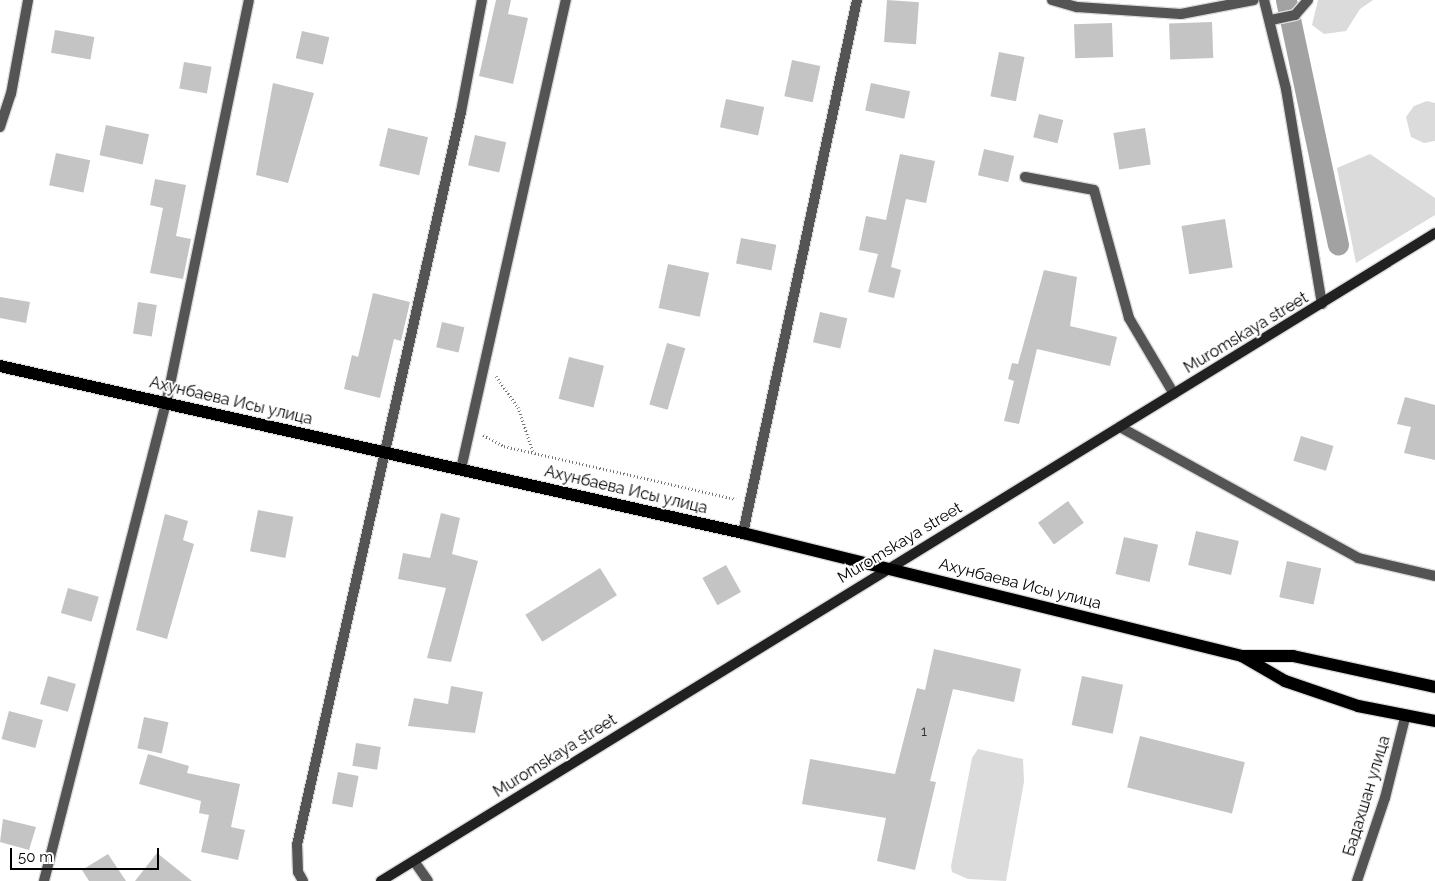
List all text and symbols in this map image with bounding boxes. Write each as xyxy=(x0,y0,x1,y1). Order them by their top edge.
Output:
street label: Muromskaya street xyxy=(1180,288,1312,378)
street label: Ахунбаева Исы улица xyxy=(147,373,315,429)
street label: Ахунбаева Исы улица xyxy=(542,462,710,518)
street label: Muromskaya street xyxy=(834,498,966,588)
street label: Ахунбаева Исы улица xyxy=(937,554,1103,614)
street label: Muromskaya street xyxy=(490,710,620,802)
house number: 1 xyxy=(921,723,927,739)
street label: Бадахшан улица xyxy=(1339,733,1395,859)
scale bar xyxy=(12,838,161,870)
text: 50 m xyxy=(18,848,53,866)

